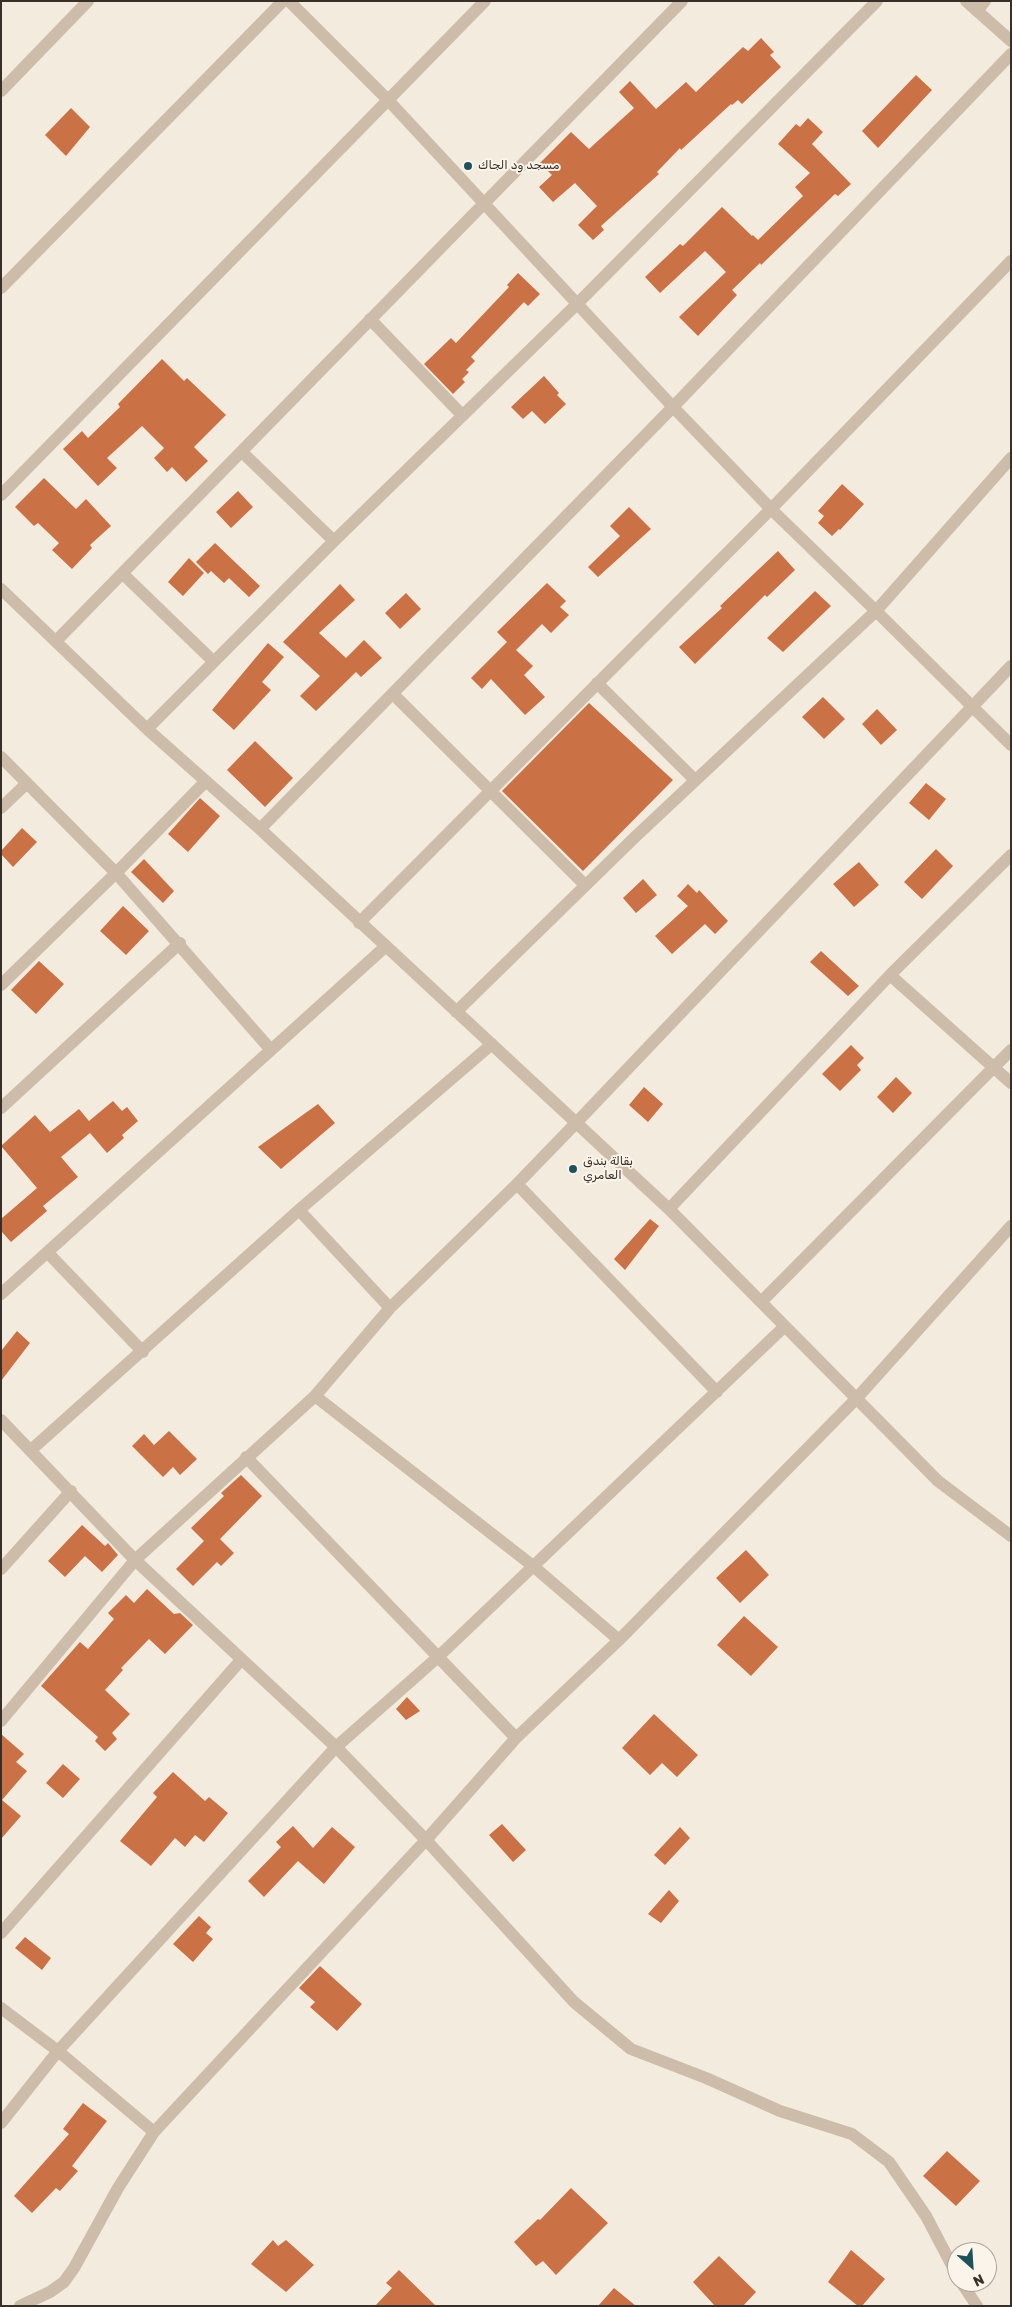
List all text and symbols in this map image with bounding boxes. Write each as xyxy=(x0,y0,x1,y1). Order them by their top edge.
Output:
place label: مسجد ود الجاك xyxy=(478,159,559,173)
marker: مسجد ود الجاك xyxy=(462,160,474,172)
place label: بقالة بندق العامري xyxy=(583,1155,633,1183)
marker: بقالة بندق العامري xyxy=(567,1163,579,1175)
north arrow xyxy=(947,2242,997,2292)
text: N xyxy=(970,2270,987,2290)

